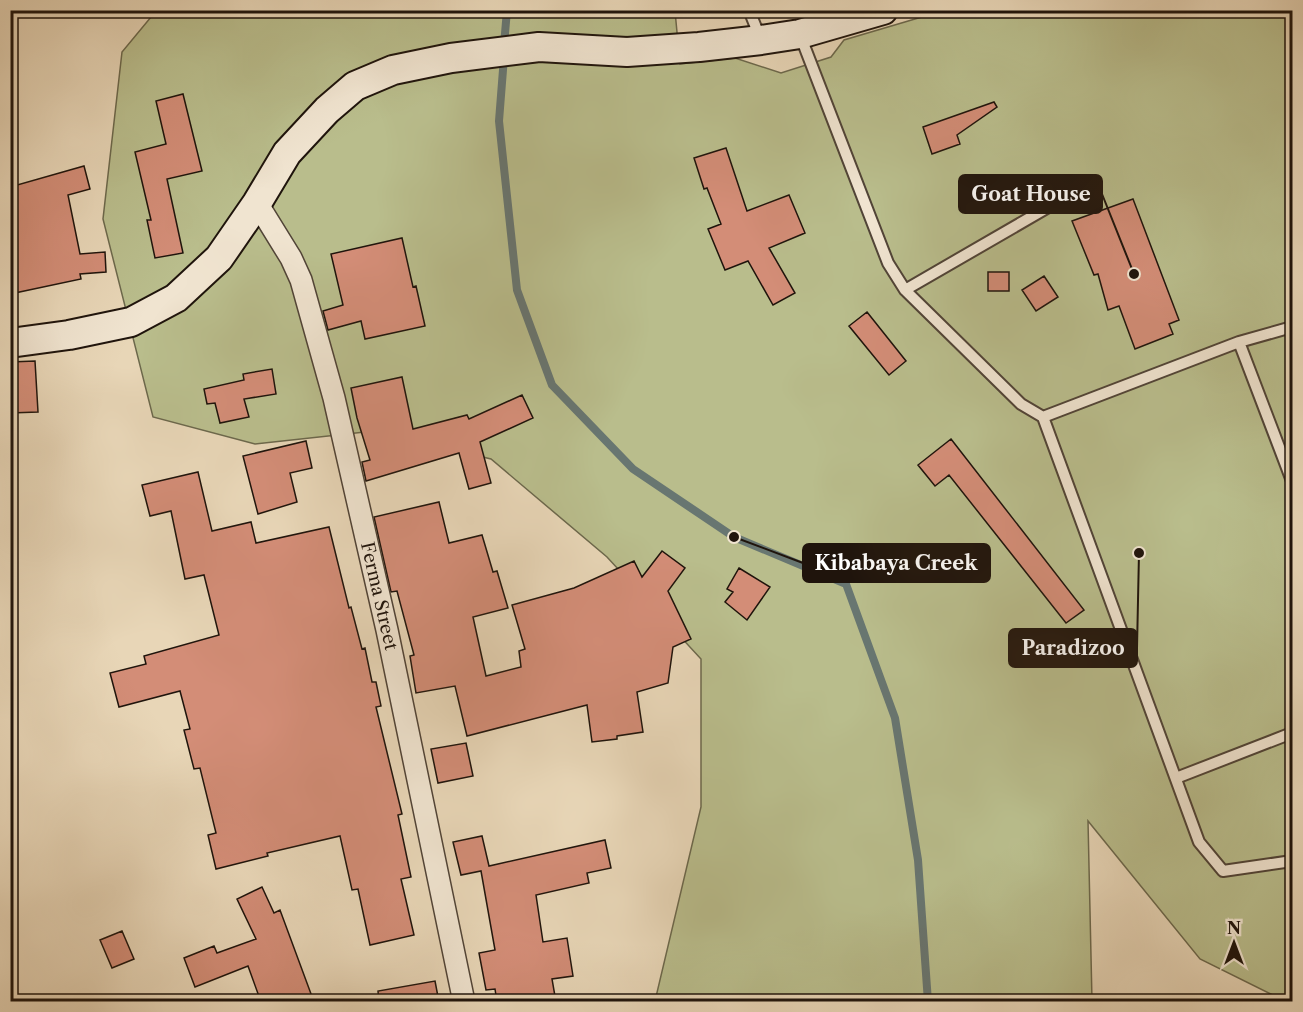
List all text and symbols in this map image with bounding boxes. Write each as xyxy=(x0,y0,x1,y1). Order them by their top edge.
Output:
callout: Goat House xyxy=(959,175,1102,213)
text: Goat House xyxy=(971,182,1091,206)
street label: Ferma Street xyxy=(356,540,402,653)
callout: Kibabaya Creek xyxy=(803,544,990,582)
text: Kibabaya Creek xyxy=(815,551,978,575)
callout: Paradizoo xyxy=(1009,629,1137,667)
text: Paradizoo xyxy=(1021,636,1125,660)
north arrow xyxy=(1204,913,1264,973)
text: N xyxy=(1227,918,1241,938)

